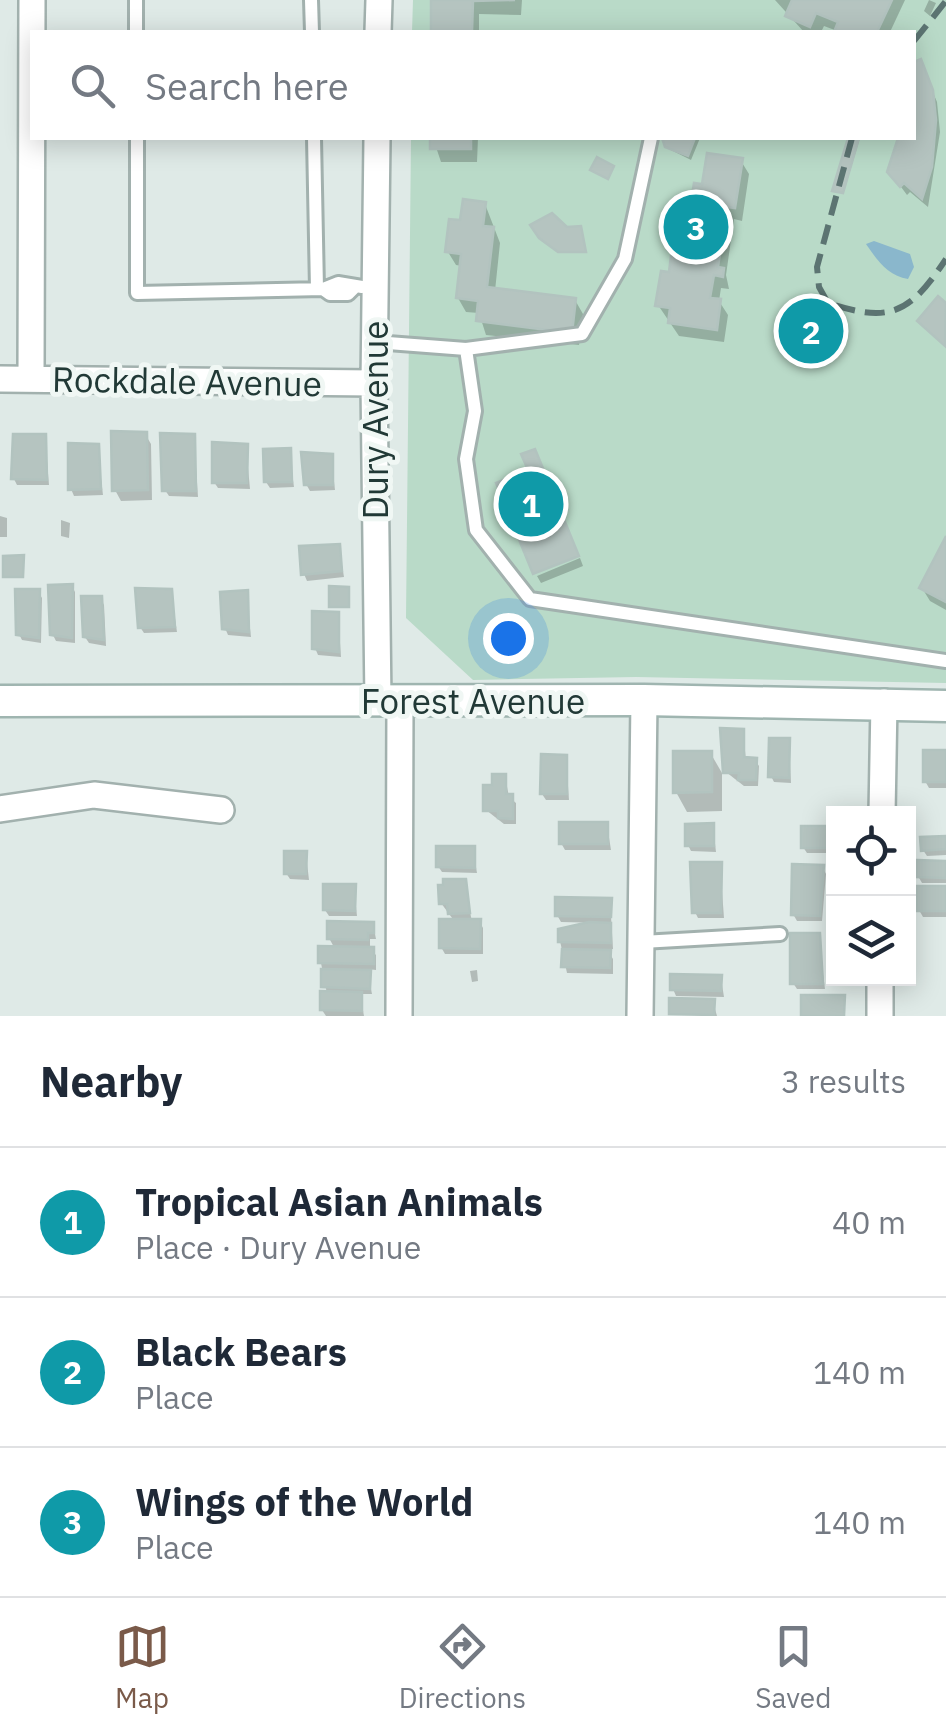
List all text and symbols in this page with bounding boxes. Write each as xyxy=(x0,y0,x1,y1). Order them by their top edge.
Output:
search box xyxy=(30,30,916,140)
icon: search xyxy=(65,58,120,113)
text: Search here xyxy=(145,61,349,110)
pin: 3 xyxy=(664,190,728,264)
pin: 2 xyxy=(778,294,844,368)
street label: Dury Avenue xyxy=(352,320,398,520)
street label: Rockdale Avenue xyxy=(52,356,322,406)
pin: 1 xyxy=(498,466,564,542)
your location xyxy=(483,613,534,664)
street label: Forest Avenue xyxy=(361,678,585,724)
map controls xyxy=(826,806,916,986)
button: locate xyxy=(826,806,916,896)
button: layers xyxy=(826,896,916,986)
text: Nearby xyxy=(40,1054,182,1109)
text: 3 results xyxy=(781,1060,906,1102)
text: Tropical Asian Animals xyxy=(135,1177,543,1226)
text: 1 xyxy=(63,1201,82,1243)
text: 40 m xyxy=(832,1201,906,1243)
text: Place · Dury Avenue xyxy=(135,1226,421,1268)
text: Black Bears xyxy=(135,1327,347,1376)
text: 2 xyxy=(63,1351,82,1393)
text: 140 m xyxy=(813,1351,906,1393)
text: Place xyxy=(135,1376,214,1418)
text: Wings of the World xyxy=(135,1477,473,1526)
text: 3 xyxy=(63,1501,82,1543)
text: 140 m xyxy=(813,1501,906,1543)
text: Place xyxy=(135,1526,214,1568)
tab: Map xyxy=(115,1619,170,1716)
tab: Directions xyxy=(399,1619,526,1716)
tab: Saved xyxy=(755,1619,831,1716)

